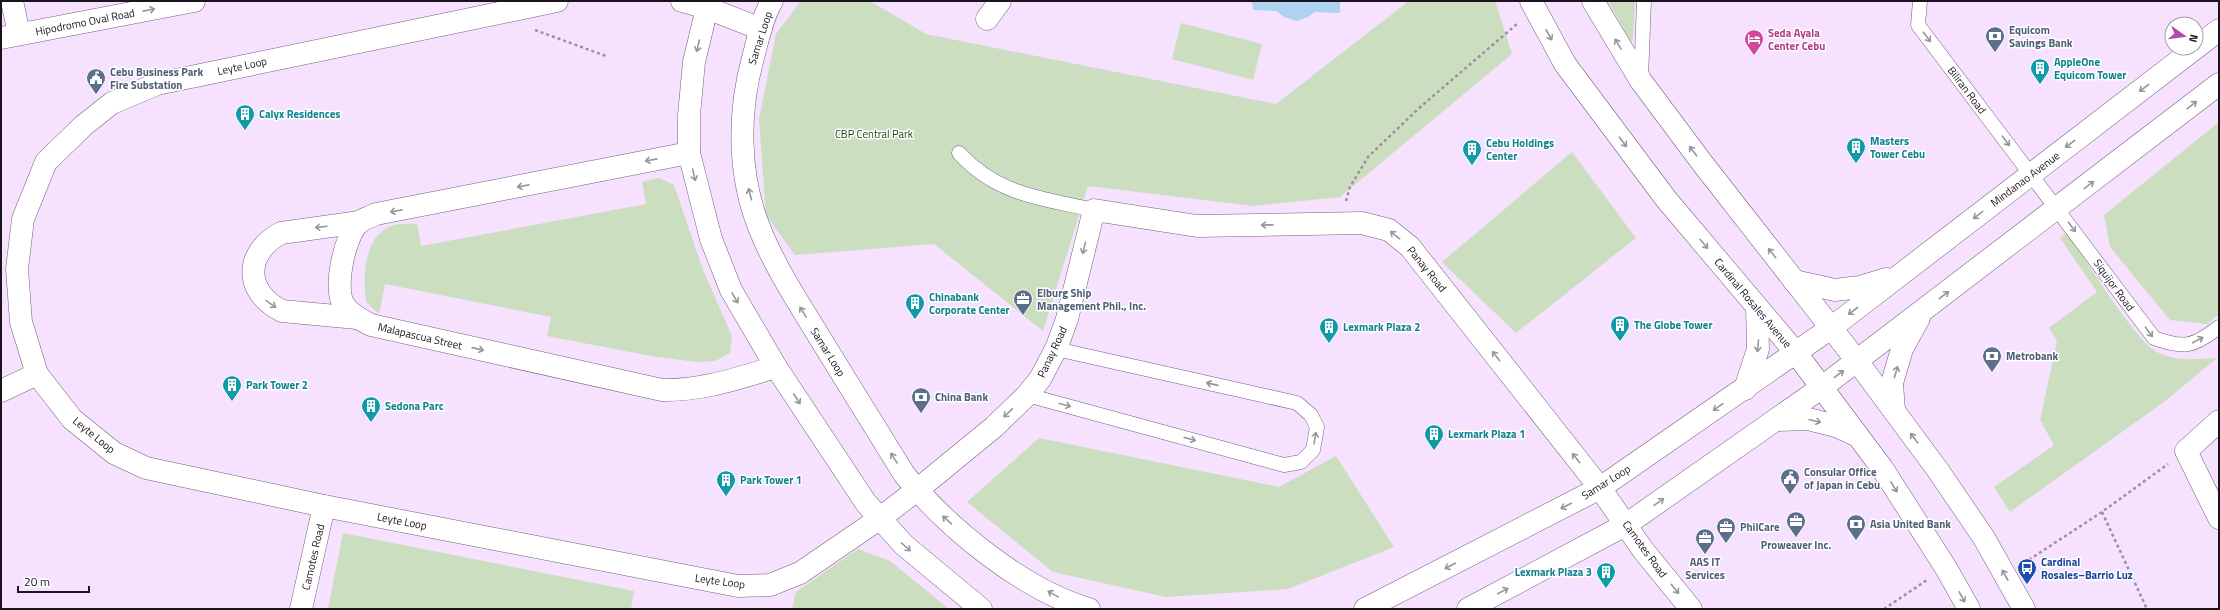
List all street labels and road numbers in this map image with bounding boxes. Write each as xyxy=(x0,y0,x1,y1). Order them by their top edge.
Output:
street label: Hipodromo Oval Road xyxy=(34,4,136,39)
street label: Samar Loop xyxy=(744,9,776,67)
street label: Leyte Loop xyxy=(216,53,269,79)
street label: Biliran Road xyxy=(1944,63,1990,117)
street label: Mindanao Avenue xyxy=(1987,147,2063,210)
street label: Panay Road xyxy=(1404,243,1451,296)
street label: Cardinal Rosales Avenue xyxy=(1711,255,1796,352)
street label: Siquijor Road xyxy=(2090,256,2138,314)
street label: Malapascua Street xyxy=(376,319,464,354)
street label: Samar Loop xyxy=(807,324,849,380)
street label: Panay Road xyxy=(1033,324,1071,380)
street label: Leyte Loop xyxy=(69,413,119,457)
street label: Samar Loop xyxy=(1578,461,1634,503)
street label: Leyte Loop xyxy=(376,508,428,534)
street label: Camotes Road xyxy=(1619,517,1671,581)
street label: Camotes Road xyxy=(298,522,328,592)
street label: Leyte Loop xyxy=(694,570,746,592)

